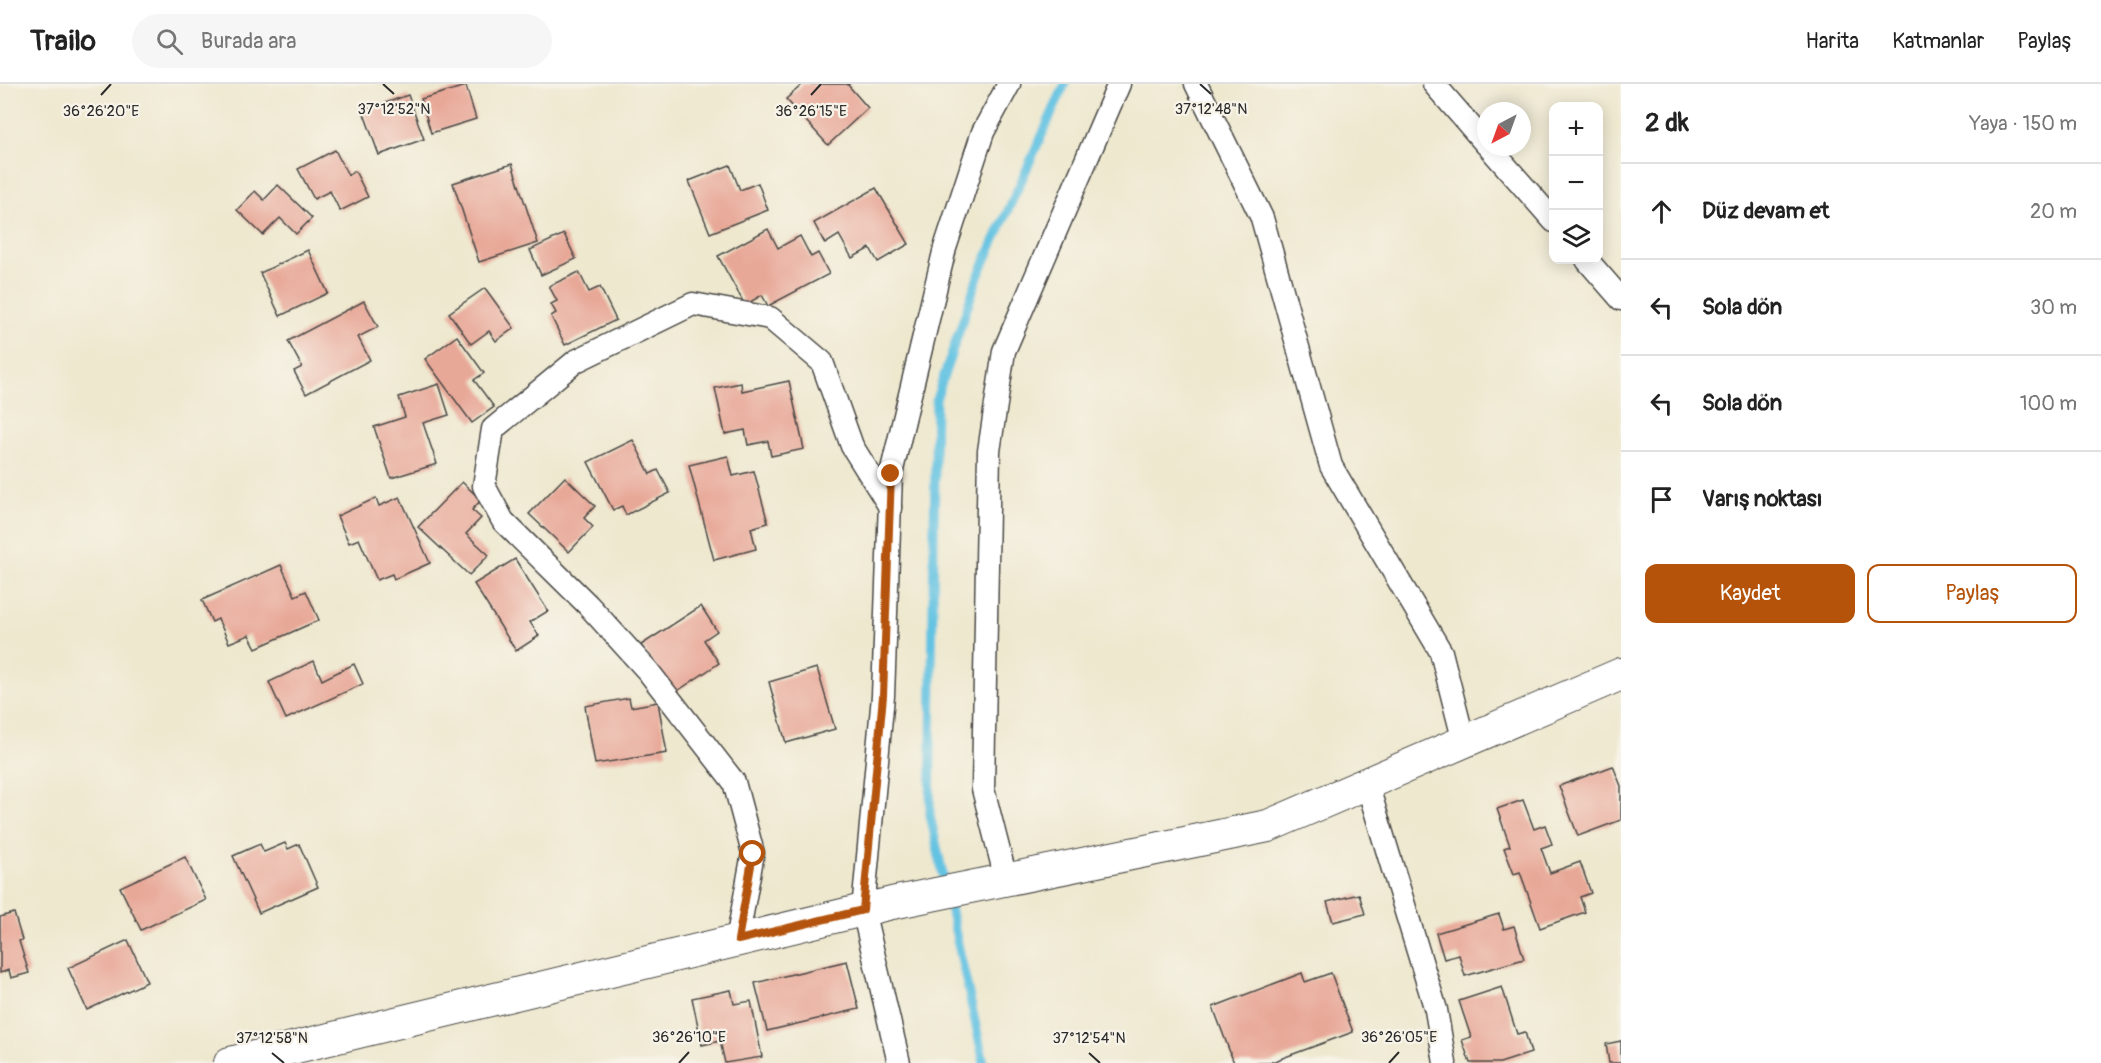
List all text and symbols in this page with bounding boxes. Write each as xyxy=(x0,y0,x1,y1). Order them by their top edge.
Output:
search box xyxy=(132,14,552,68)
text: Trailo xyxy=(30,24,96,59)
icon: search xyxy=(153,25,186,58)
text: Burada ara xyxy=(201,27,297,55)
text: Harita xyxy=(1806,28,1859,55)
text: Katmanlar xyxy=(1892,28,1984,55)
text: Paylaş xyxy=(2017,28,2071,55)
text: 37°12'52"N xyxy=(358,100,430,119)
text: 37°12'48"N xyxy=(1175,100,1247,119)
text: 36°26'20"E xyxy=(63,102,139,121)
text: 36°26'15"E xyxy=(775,102,847,121)
north arrow xyxy=(1477,102,1531,156)
map controls xyxy=(1549,102,1603,264)
button: + xyxy=(1549,102,1603,156)
text: 2 dk xyxy=(1645,107,1689,139)
text: Yaya · 150 m xyxy=(1969,111,2077,136)
button: − xyxy=(1549,156,1603,210)
icon: ahead xyxy=(1645,195,1678,228)
text: Düz devam et xyxy=(1702,197,1829,225)
text: 20 m xyxy=(2030,199,2077,224)
button: layers xyxy=(1549,210,1603,264)
icon: left xyxy=(1645,291,1678,324)
text: Sola dön xyxy=(1702,293,1782,321)
text: 30 m xyxy=(2030,295,2077,320)
icon: left xyxy=(1645,387,1678,420)
text: Sola dön xyxy=(1702,389,1782,417)
text: 100 m xyxy=(2020,391,2077,416)
route end xyxy=(877,460,903,486)
icon: arrive xyxy=(1645,483,1678,516)
text: Varış noktası xyxy=(1702,485,1823,513)
button: Kaydet xyxy=(1645,564,1855,623)
button: Paylaş xyxy=(1867,564,2077,623)
route start xyxy=(739,840,765,866)
text: 36°26'10"E xyxy=(652,1028,726,1047)
text: 36°26'05"E xyxy=(1361,1028,1437,1047)
text: 37°12'58"N xyxy=(236,1029,308,1048)
text: 37°12'54"N xyxy=(1052,1029,1126,1048)

